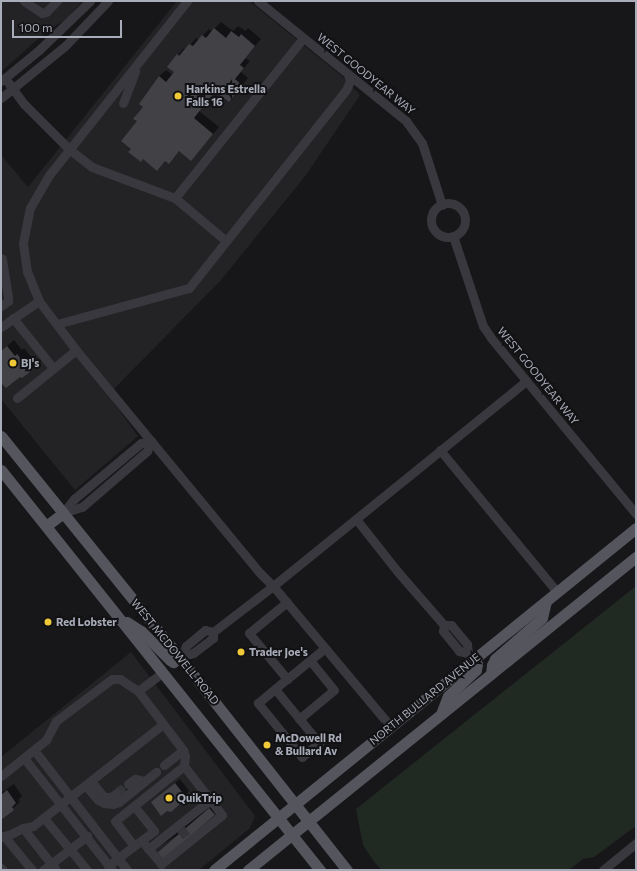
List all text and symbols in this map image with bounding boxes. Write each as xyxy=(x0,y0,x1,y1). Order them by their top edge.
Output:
scale bar xyxy=(14,12,124,38)
text: 100 m xyxy=(19,20,53,34)
street label: WEST GOODYEAR WAY xyxy=(314,31,418,117)
place label: Harkins Estrella Falls 16 xyxy=(186,83,266,109)
marker: Harkins Estrella Falls 16 xyxy=(173,91,183,101)
street label: WEST GOODYEAR WAY xyxy=(495,324,581,428)
place label: BJ's xyxy=(21,356,39,370)
marker: BJ's xyxy=(8,358,18,368)
street label: WEST MCDOWELL ROAD xyxy=(128,597,222,707)
place label: Red Lobster xyxy=(56,615,117,629)
marker: Red Lobster xyxy=(43,617,53,627)
place label: Trader Joe's xyxy=(249,645,308,659)
marker: Trader Joe's xyxy=(236,647,246,657)
street label: NORTH BULLARD AVENUE xyxy=(367,650,483,748)
place label: McDowell Rd & Bullard Av xyxy=(275,732,342,758)
marker: McDowell Rd & Bullard Av xyxy=(262,740,272,750)
place label: QuikTrip xyxy=(177,791,222,805)
marker: QuikTrip xyxy=(164,793,174,803)

